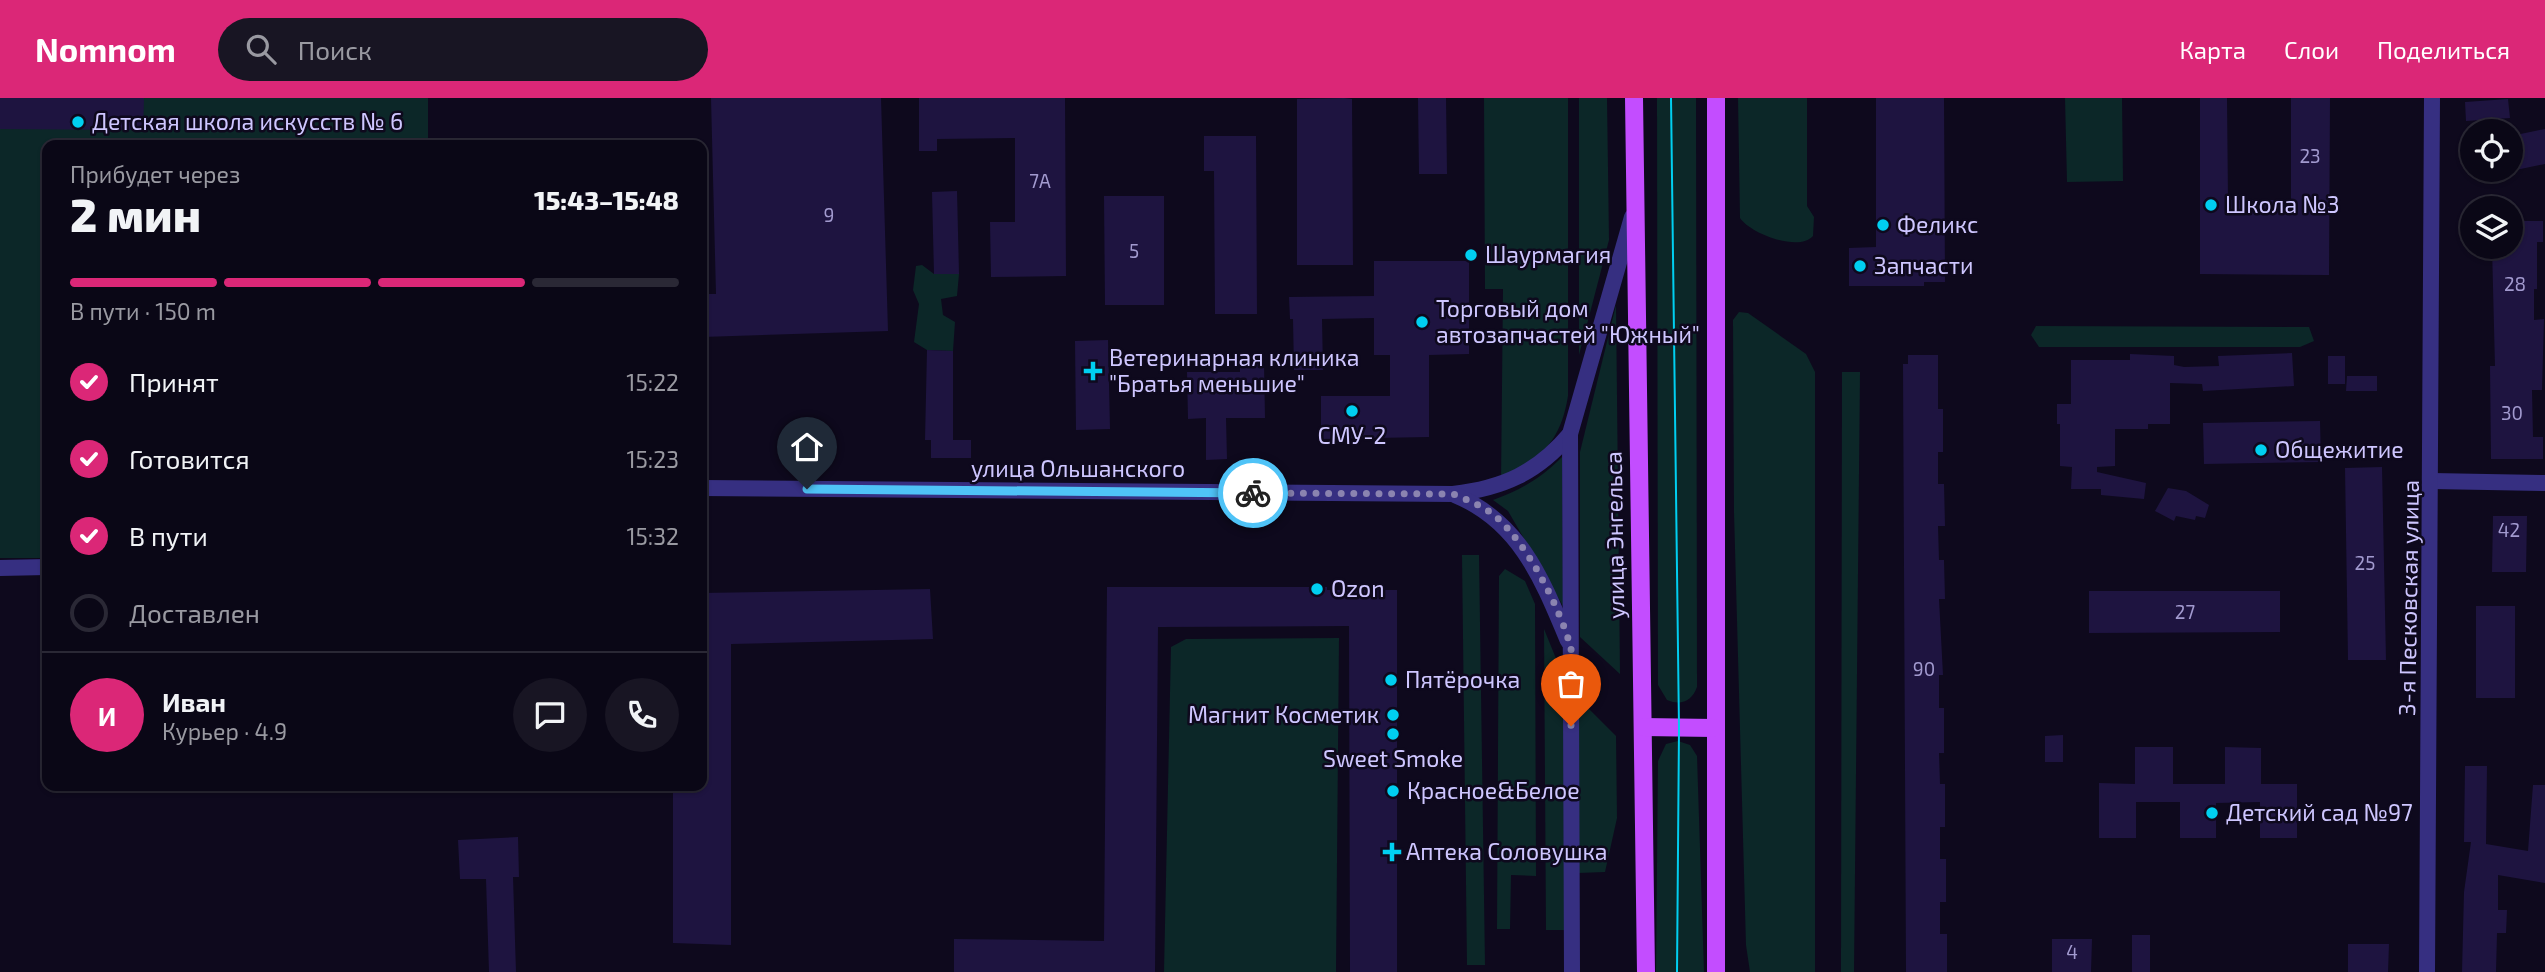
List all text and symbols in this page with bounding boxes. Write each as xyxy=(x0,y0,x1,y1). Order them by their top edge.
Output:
search box xyxy=(218,18,708,81)
text: Nomnom xyxy=(35,29,176,69)
icon: search xyxy=(242,30,280,68)
text: Поиск xyxy=(298,34,372,65)
text: Карта xyxy=(2179,35,2246,64)
text: Слои xyxy=(2284,35,2339,64)
text: Поделиться xyxy=(2377,35,2510,64)
place label: Детская школа искусств № 6 xyxy=(92,107,403,136)
marker: Детская школа искусств № 6 xyxy=(70,114,86,130)
map controls xyxy=(2460,119,2523,259)
button: locate xyxy=(2460,119,2523,182)
house number: 23 xyxy=(2299,144,2321,167)
text: Прибудет через xyxy=(70,160,240,188)
house number: 7А xyxy=(1029,169,1051,192)
text: 15:43–15:48 xyxy=(534,184,679,215)
text: 2 мин xyxy=(70,186,201,241)
place label: Школа №3 xyxy=(2225,190,2340,218)
button: layers xyxy=(2460,196,2523,259)
marker: Школа №3 xyxy=(2203,197,2219,213)
house number: 9 xyxy=(824,203,834,226)
place label: Феликс xyxy=(1897,210,1978,238)
marker: Феликс xyxy=(1875,217,1891,233)
house number: 5 xyxy=(1129,239,1139,262)
place label: Шаурмагия xyxy=(1485,240,1611,269)
marker: Шаурмагия xyxy=(1463,247,1479,263)
place label: Запчасти xyxy=(1874,251,1974,279)
marker: Запчасти xyxy=(1852,258,1868,274)
house number: 28 xyxy=(2504,272,2526,295)
place label: Торговый дом автозапчастей "Южный" xyxy=(1436,294,1700,348)
text: В пути · 150 m xyxy=(70,297,216,325)
marker: Торговый дом автозапчастей "Южный" xyxy=(1414,314,1430,330)
place label: Ветеринарная клиника "Братья меньшие" xyxy=(1109,343,1360,397)
marker: Ветеринарная клиника "Братья меньшие" xyxy=(1083,361,1103,381)
icon: check xyxy=(70,363,108,401)
text: Принят xyxy=(129,366,219,397)
text: 15:22 xyxy=(626,368,679,396)
house number: 30 xyxy=(2501,401,2523,424)
marker: СМУ-2 xyxy=(1344,403,1360,419)
pin xyxy=(777,417,837,489)
place label: СМУ-2 xyxy=(1318,421,1386,449)
icon: home xyxy=(788,428,826,466)
place label: Общежитие xyxy=(2275,435,2404,463)
icon: check xyxy=(70,440,108,478)
marker: Общежитие xyxy=(2253,442,2269,458)
text: Готовится xyxy=(129,443,250,474)
text: 15:23 xyxy=(626,445,679,473)
street label: улица Энгельса xyxy=(1599,451,1630,619)
street label: улица Ольшанского xyxy=(971,454,1185,483)
courier xyxy=(1218,458,1288,528)
icon: bike xyxy=(1234,474,1272,512)
street label: 3-я Песковская улица xyxy=(2392,480,2425,716)
icon: check xyxy=(70,517,108,555)
house number: 42 xyxy=(2498,518,2520,541)
text: В пути xyxy=(129,520,208,551)
text: 15:32 xyxy=(626,522,679,550)
house number: 25 xyxy=(2355,551,2375,574)
place label: Ozon xyxy=(1331,574,1385,602)
marker: Ozon xyxy=(1309,581,1325,597)
text: Доставлен xyxy=(129,597,260,628)
house number: 27 xyxy=(2175,600,2195,623)
pin xyxy=(1541,654,1601,726)
house number: 90 xyxy=(1913,657,1935,680)
place label: Пятёрочка xyxy=(1405,665,1520,693)
icon: bag xyxy=(1552,665,1590,703)
marker: Пятёрочка xyxy=(1383,672,1399,688)
button: chat xyxy=(513,678,587,752)
button: phone xyxy=(605,678,679,752)
text: Иван xyxy=(162,686,226,717)
text: И xyxy=(98,700,116,731)
place label: Магнит Косметик xyxy=(1188,700,1379,728)
marker: Магнит Косметик xyxy=(1385,707,1401,723)
text: Курьер · 4.9 xyxy=(162,717,287,745)
marker: Sweet Smoke xyxy=(1385,726,1401,742)
place label: Sweet Smoke xyxy=(1323,744,1463,772)
place label: Красное&Белое xyxy=(1407,776,1580,804)
marker: Красное&Белое xyxy=(1385,783,1401,799)
place label: Детский сад №97 xyxy=(2226,798,2413,826)
marker: Детский сад №97 xyxy=(2204,805,2220,821)
place label: Аптека Соловушка xyxy=(1406,837,1608,866)
marker: Аптека Соловушка xyxy=(1384,844,1400,860)
house number: 4 xyxy=(2066,940,2078,963)

